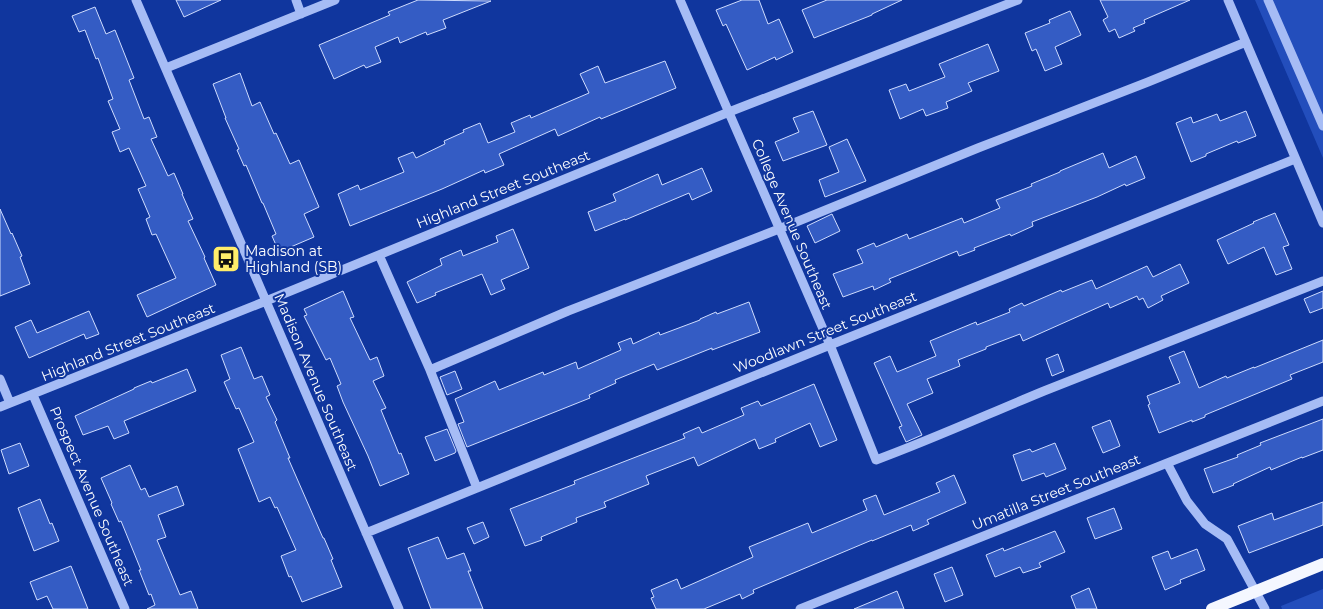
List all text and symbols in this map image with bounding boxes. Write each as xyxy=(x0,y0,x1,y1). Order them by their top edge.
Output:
street label: College Avenue Southeast xyxy=(748,136,836,312)
street label: Highland Street Southeast xyxy=(413,146,593,232)
place label: Madison at Highland (SB) xyxy=(245,242,342,276)
bus stop icon: Madison at Highland (SB) xyxy=(211,244,241,274)
street label: Woodlawn Street Southeast xyxy=(731,287,920,377)
street label: Madison Avenue Southeast xyxy=(270,291,362,474)
street label: Highland Street Southeast xyxy=(38,299,218,385)
street label: Prospect Avenue Southeast xyxy=(46,403,138,589)
street label: Umatilla Street Southeast xyxy=(969,450,1143,534)

